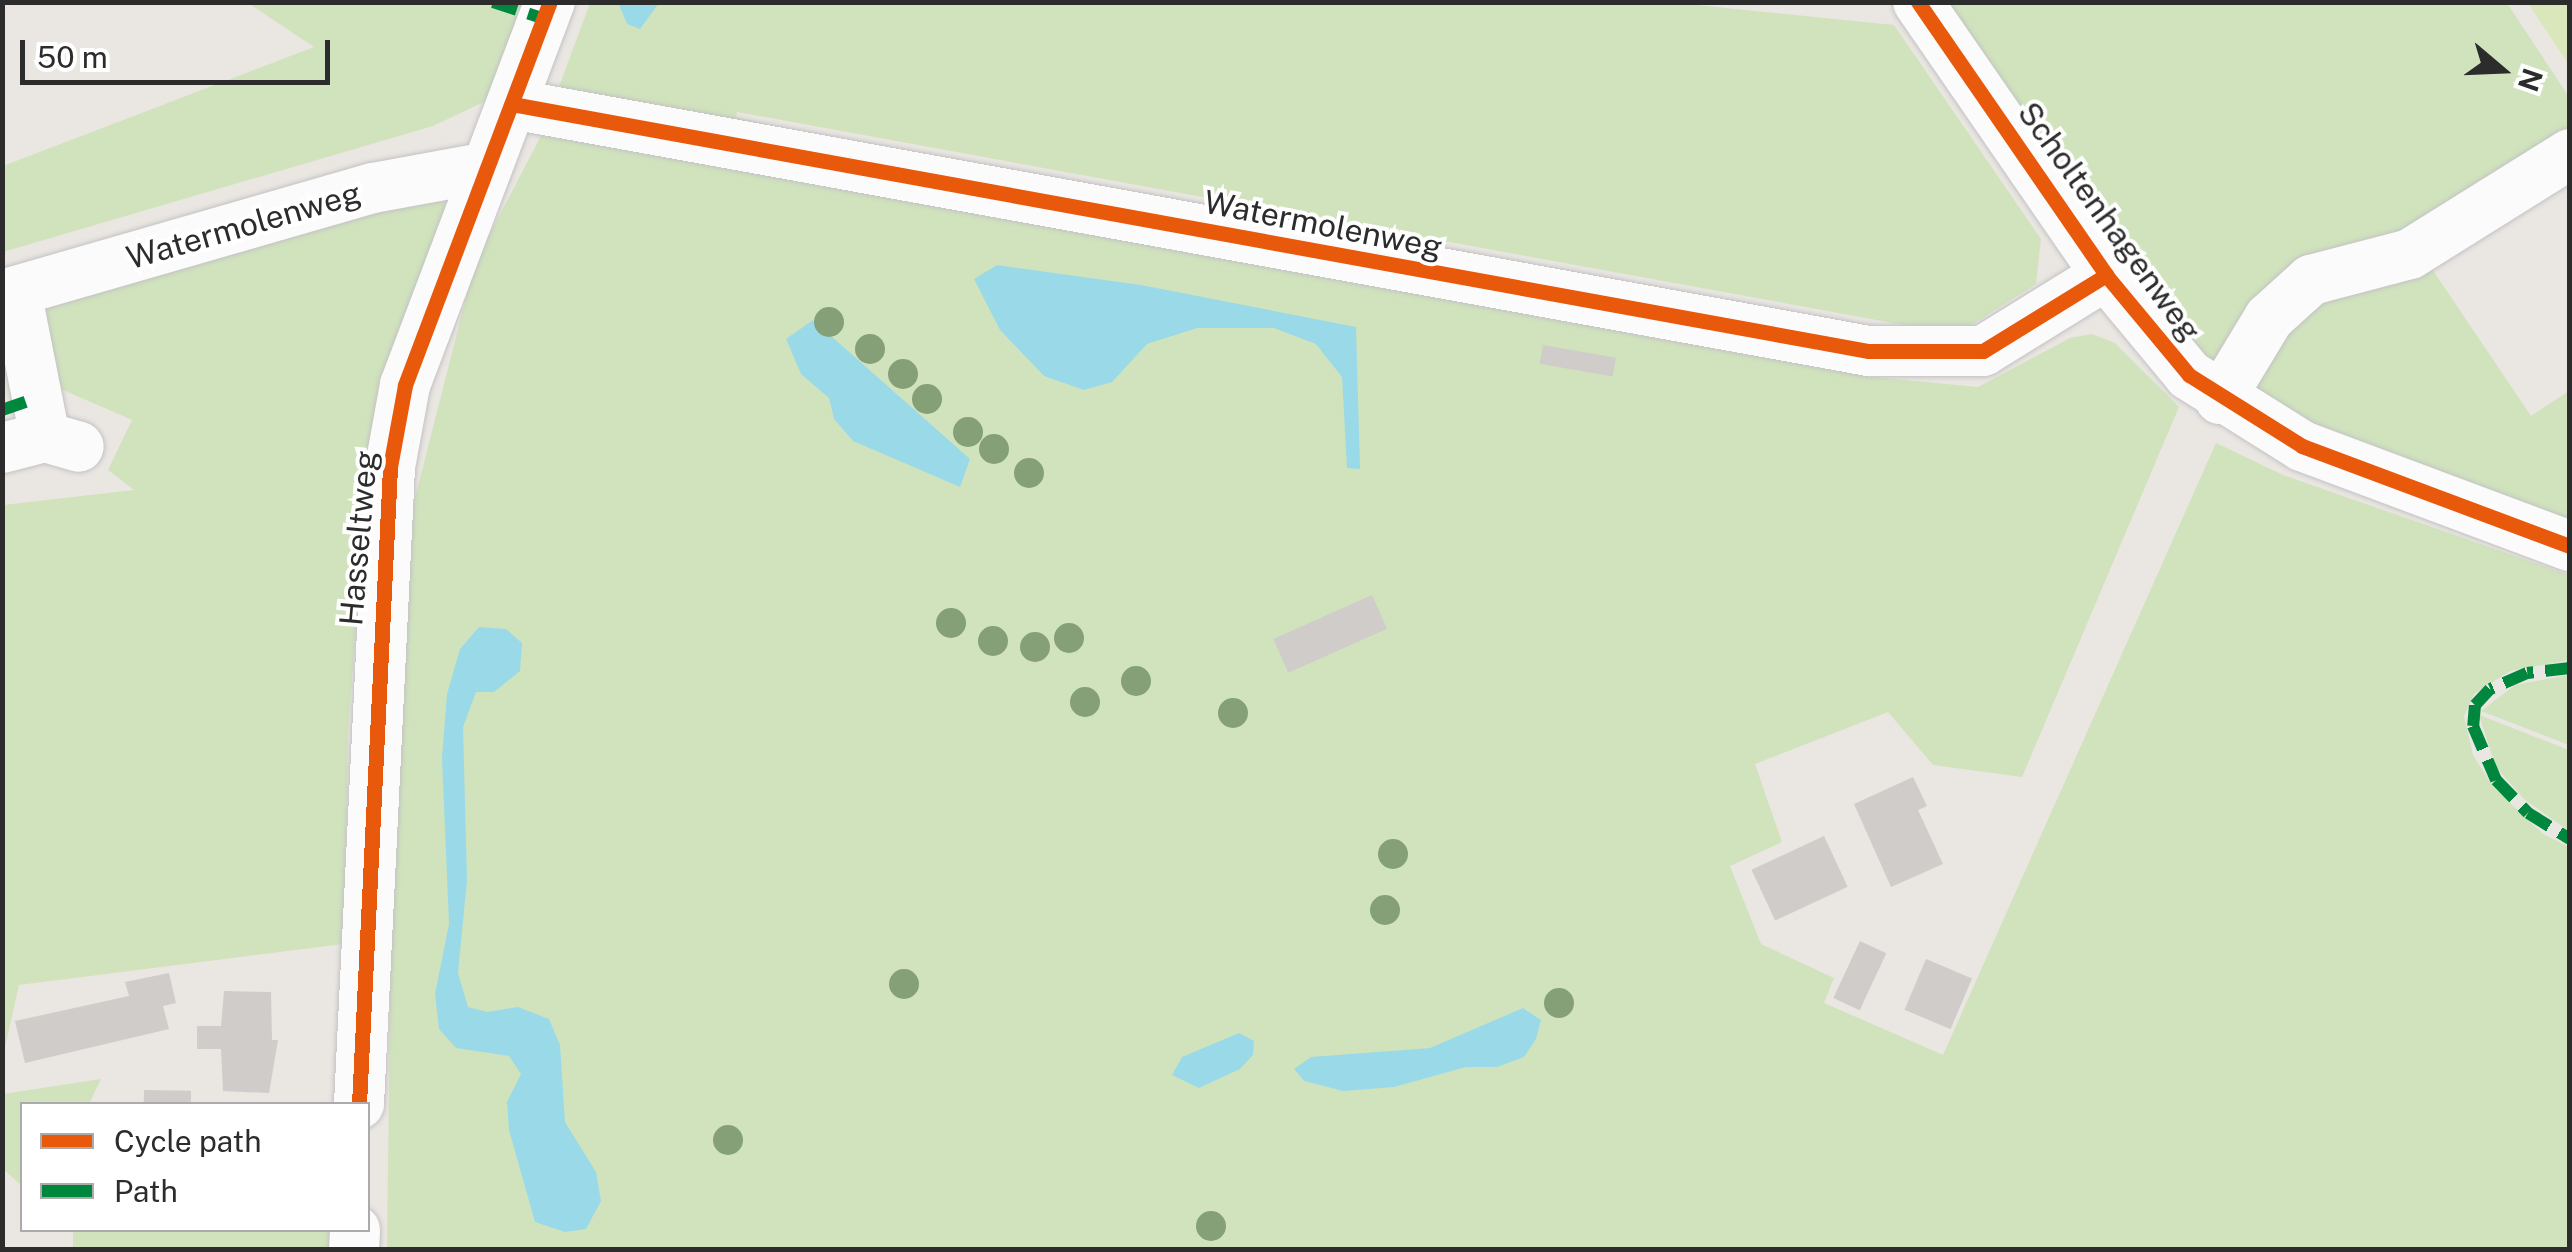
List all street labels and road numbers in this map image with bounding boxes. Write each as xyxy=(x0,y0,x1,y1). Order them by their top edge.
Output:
street label: Scholtenhagenweg xyxy=(2009,95,2209,349)
street label: Watermolenweg xyxy=(122,174,366,278)
street label: Watermolenweg xyxy=(1201,183,1445,267)
street label: Hasseltweg xyxy=(332,449,386,627)

